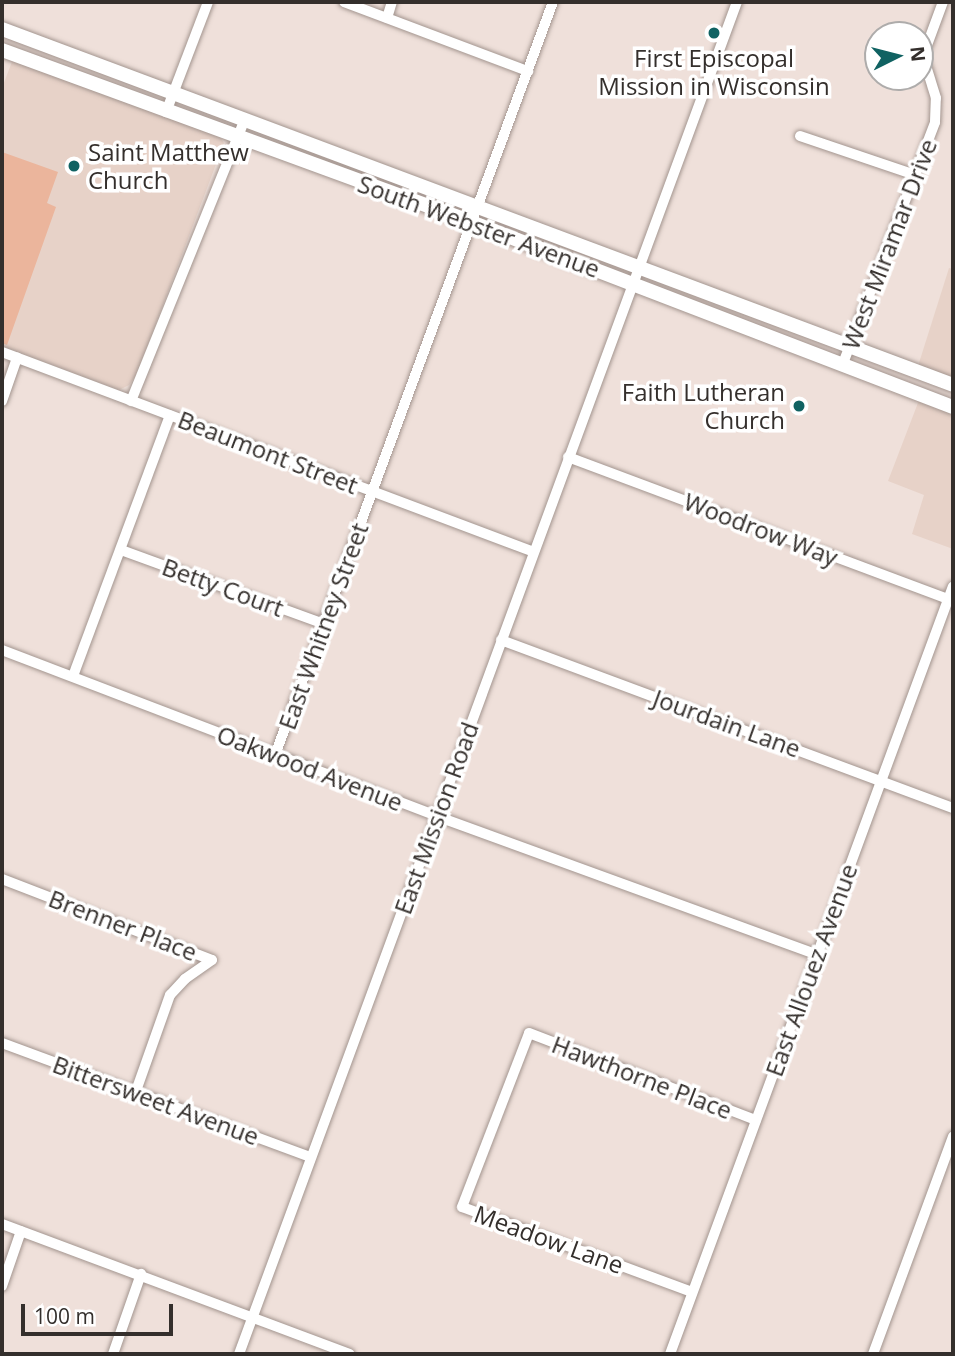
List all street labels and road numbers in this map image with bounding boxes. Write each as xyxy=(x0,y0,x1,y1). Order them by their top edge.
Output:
street label: West Miramar Drive xyxy=(836,135,942,353)
street label: South Webster Avenue xyxy=(354,169,604,283)
street label: Beaumont Street xyxy=(174,404,362,500)
street label: Woodrow Way xyxy=(680,486,842,572)
street label: East Whitney Street xyxy=(272,519,374,733)
street label: Betty Court xyxy=(158,552,288,622)
street label: Jourdain Lane xyxy=(649,683,805,763)
street label: East Mission Road xyxy=(388,718,484,918)
street label: Oakwood Avenue xyxy=(213,719,407,817)
street label: East Allouez Avenue xyxy=(759,860,863,1080)
street label: Brenner Place xyxy=(45,884,201,966)
street label: Hawthorne Place xyxy=(548,1029,736,1125)
street label: Bittersweet Avenue xyxy=(49,1049,263,1151)
street label: Meadow Lane xyxy=(471,1199,627,1279)

